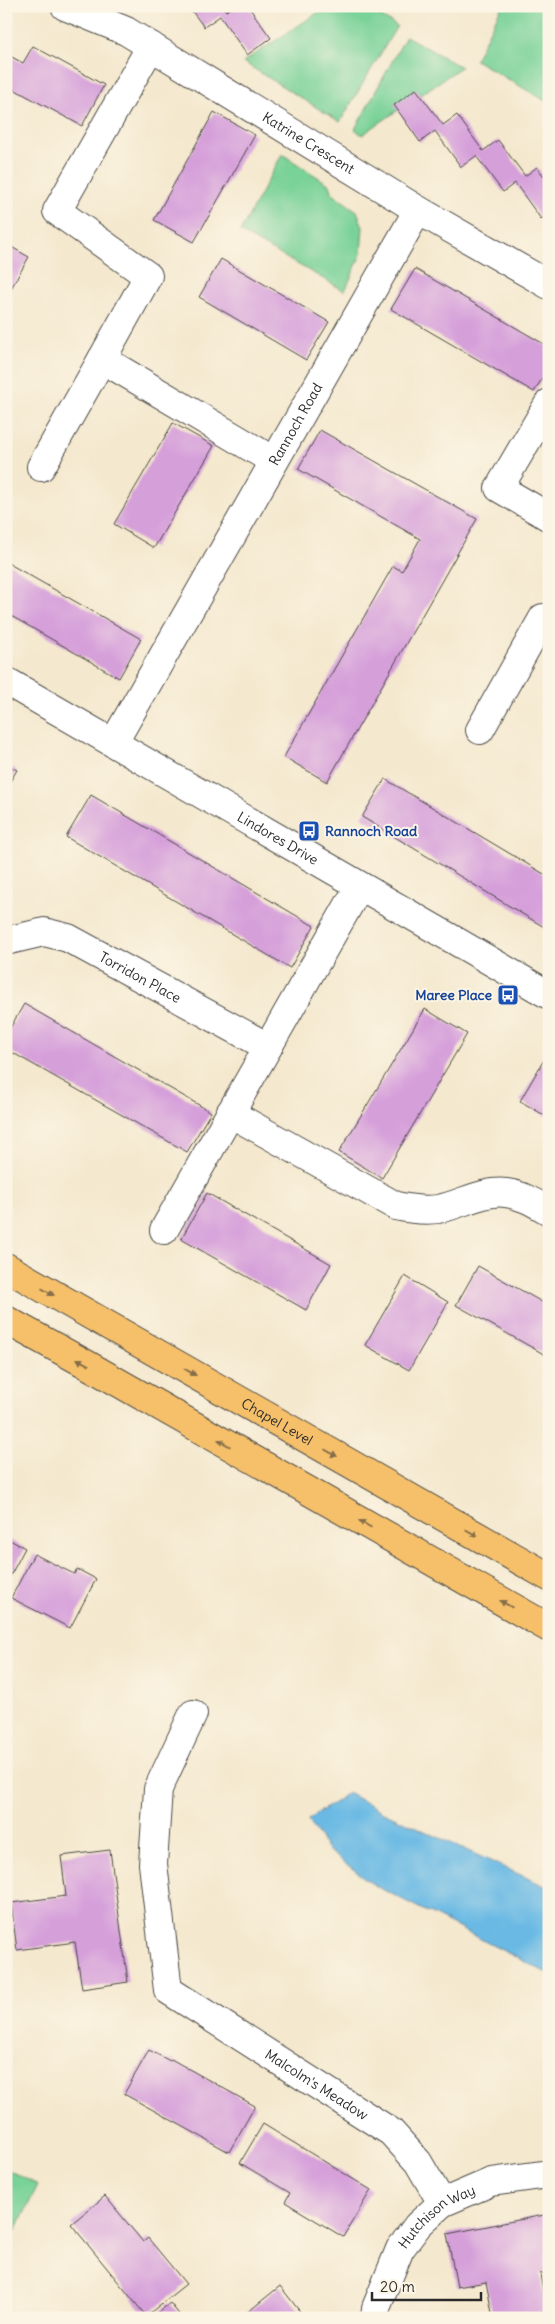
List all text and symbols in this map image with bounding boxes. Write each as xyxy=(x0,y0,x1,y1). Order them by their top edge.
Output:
street label: Katrine Crescent xyxy=(259,108,358,178)
street label: Rannoch Road xyxy=(265,380,326,469)
street label: Lindores Drive xyxy=(234,808,322,869)
bus stop icon: Rannoch Road xyxy=(297,819,321,843)
place label: Rannoch Road xyxy=(325,822,418,840)
street label: Torridon Place xyxy=(96,948,184,1007)
bus stop icon: Maree Place xyxy=(496,983,520,1007)
place label: Maree Place xyxy=(415,986,492,1004)
one-way arrow xyxy=(42,1287,55,1296)
one-way arrow xyxy=(76,1358,91,1366)
one-way arrow xyxy=(183,1368,196,1377)
street label: Chapel Level xyxy=(238,1394,316,1449)
one-way arrow xyxy=(218,1438,231,1447)
one-way arrow xyxy=(324,1448,337,1457)
one-way arrow xyxy=(359,1519,372,1528)
one-way arrow xyxy=(465,1529,478,1538)
one-way arrow xyxy=(500,1600,513,1609)
street label: Malcolm's Meadow xyxy=(262,2045,372,2124)
street label: Hutchison Way xyxy=(394,2181,478,2252)
scale bar xyxy=(372,2269,481,2301)
text: 20 m xyxy=(380,2277,415,2296)

